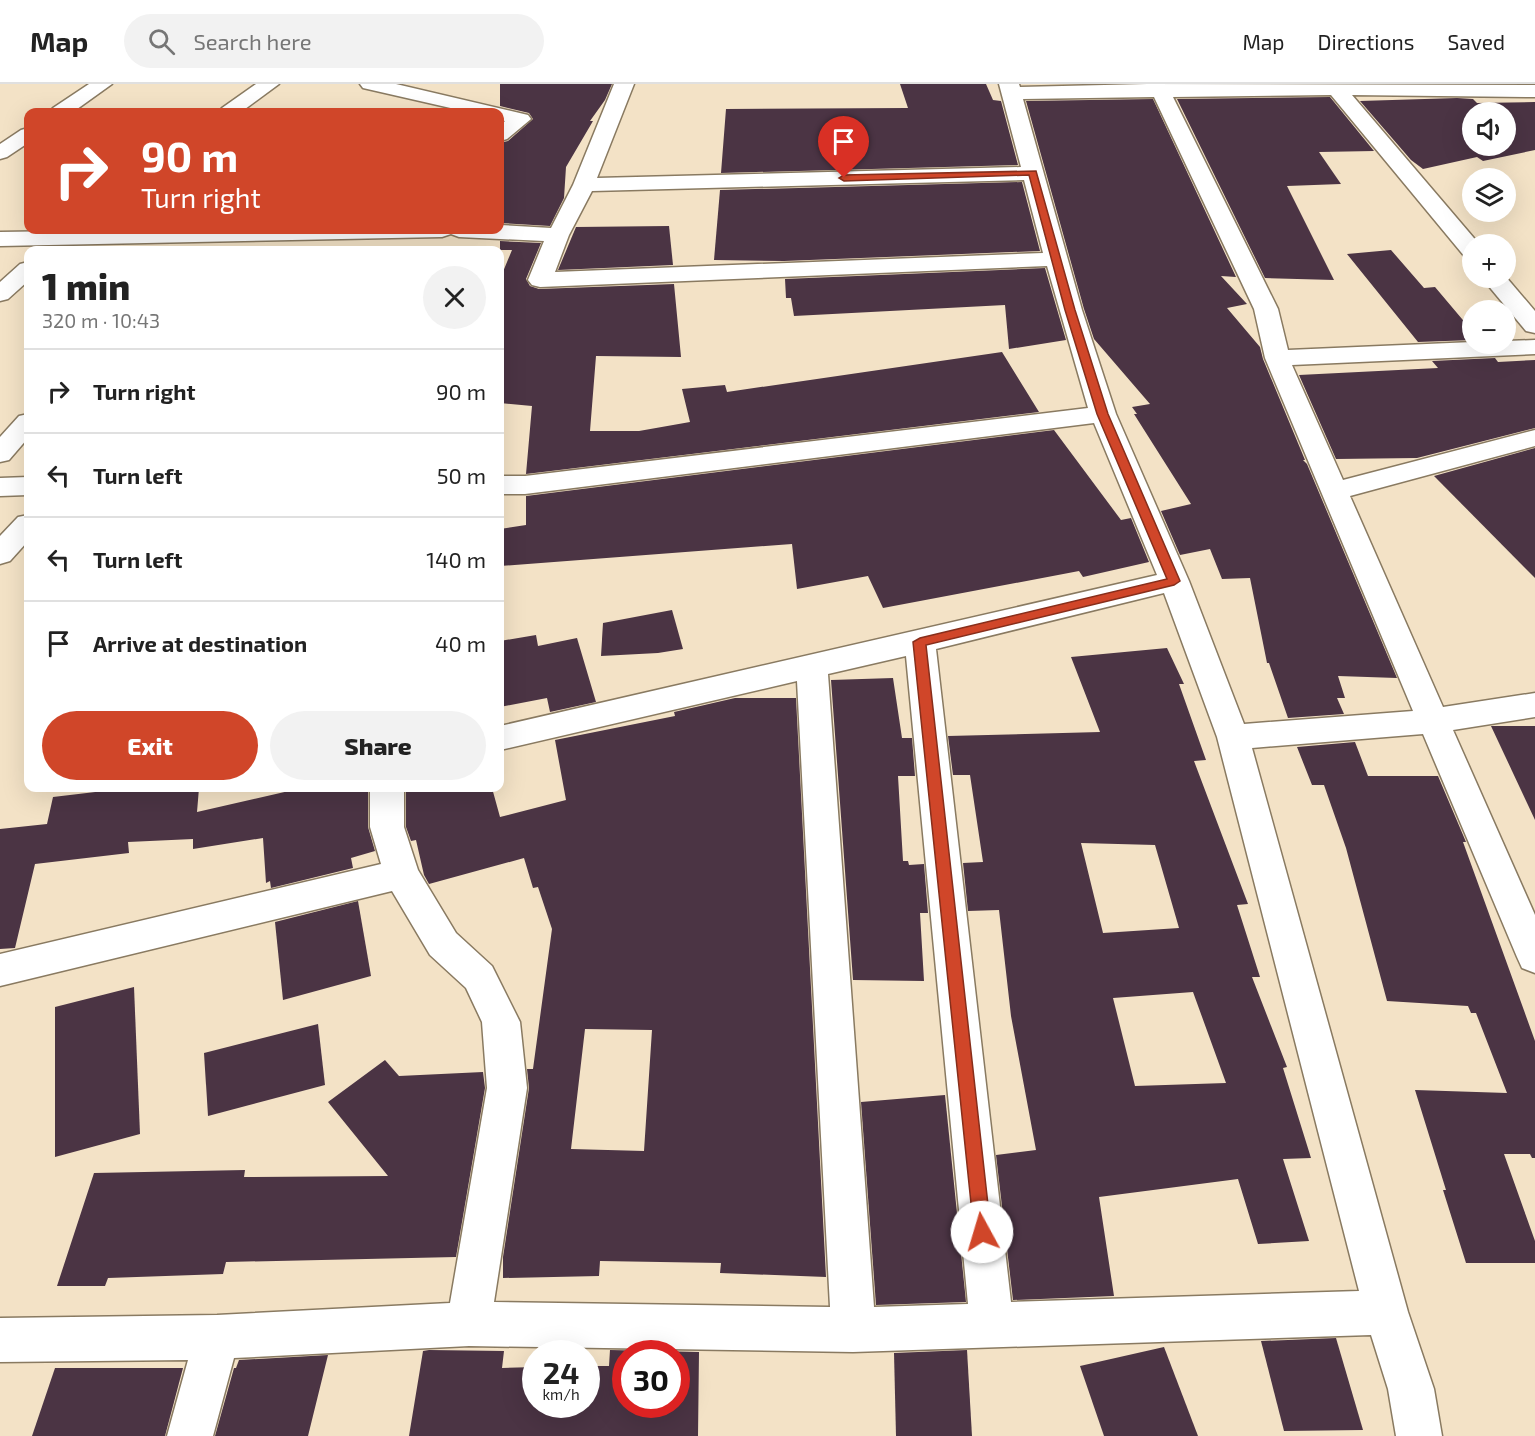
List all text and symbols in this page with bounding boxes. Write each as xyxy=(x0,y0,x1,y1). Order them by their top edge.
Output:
search box xyxy=(124,14,544,68)
text: Map xyxy=(30,24,88,58)
icon: search xyxy=(145,25,178,58)
text: Search here xyxy=(193,28,312,54)
text: Map xyxy=(1242,29,1285,54)
text: Directions xyxy=(1318,29,1414,54)
text: Saved xyxy=(1447,29,1505,54)
map controls xyxy=(1462,102,1516,354)
button: sound xyxy=(1462,102,1516,156)
pin xyxy=(818,116,869,178)
icon: arrive xyxy=(827,125,860,158)
text: 90 m xyxy=(141,130,238,180)
icon: right xyxy=(42,132,120,210)
button: layers xyxy=(1462,168,1516,222)
text: Turn right xyxy=(141,181,261,213)
button: + xyxy=(1462,234,1516,288)
text: 1 min xyxy=(42,264,130,307)
button: close xyxy=(423,266,486,329)
button: − xyxy=(1462,300,1516,354)
text: 320 m · 10:43 xyxy=(42,308,160,332)
icon: right xyxy=(42,375,75,408)
text: Turn right xyxy=(93,378,195,404)
text: 90 m xyxy=(436,378,486,404)
icon: left xyxy=(42,459,75,492)
text: Turn left xyxy=(93,462,182,488)
text: 50 m xyxy=(437,462,486,488)
icon: left xyxy=(42,543,75,576)
text: Turn left xyxy=(93,546,182,572)
text: 140 m xyxy=(426,546,486,572)
icon: arrive xyxy=(42,627,75,660)
text: Arrive at destination xyxy=(93,630,307,656)
text: 40 m xyxy=(435,630,486,656)
button: Exit xyxy=(42,711,258,780)
button: Share xyxy=(270,711,486,780)
position arrow xyxy=(950,1200,1014,1264)
speed limit sign: 30 xyxy=(612,1340,690,1418)
text: 24 xyxy=(543,1354,579,1390)
text: km/h xyxy=(542,1385,580,1403)

